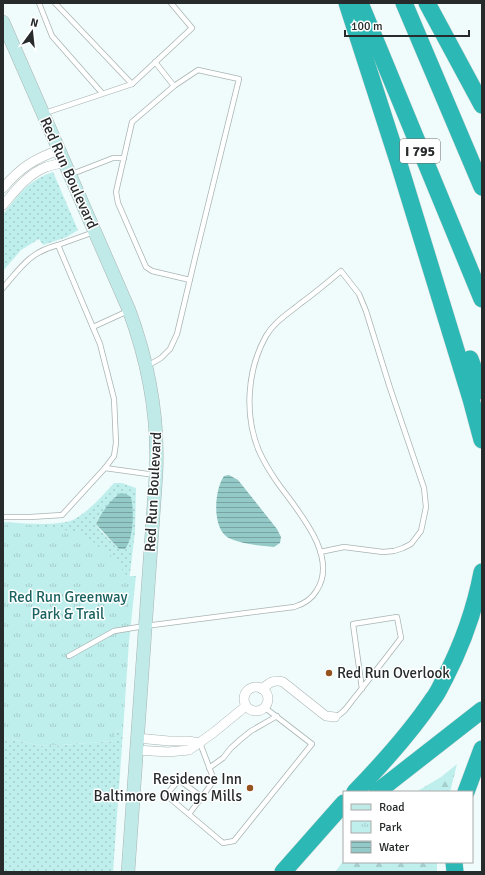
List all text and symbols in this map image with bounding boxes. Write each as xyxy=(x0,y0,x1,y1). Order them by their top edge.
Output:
north arrow xyxy=(12,12,52,52)
scale bar xyxy=(345,12,469,38)
text: N xyxy=(29,16,40,30)
text: 100 m xyxy=(351,19,383,34)
street label: Red Run Boulevard xyxy=(36,114,102,232)
road number: I 795 xyxy=(400,139,440,163)
street label: Red Run Boulevard xyxy=(141,431,165,553)
park label: Red Run Greenway Park & Trail xyxy=(9,588,127,623)
place label: Red Run Overlook xyxy=(337,664,450,682)
marker: Red Run Overlook xyxy=(324,668,334,678)
place label: Residence Inn Baltimore Owings Mills xyxy=(94,770,242,805)
marker: Residence Inn Baltimore Owings Mills xyxy=(245,783,255,793)
legend xyxy=(343,791,473,863)
text: Road xyxy=(379,800,405,815)
text: Park xyxy=(379,820,402,835)
text: Water xyxy=(379,840,410,855)

